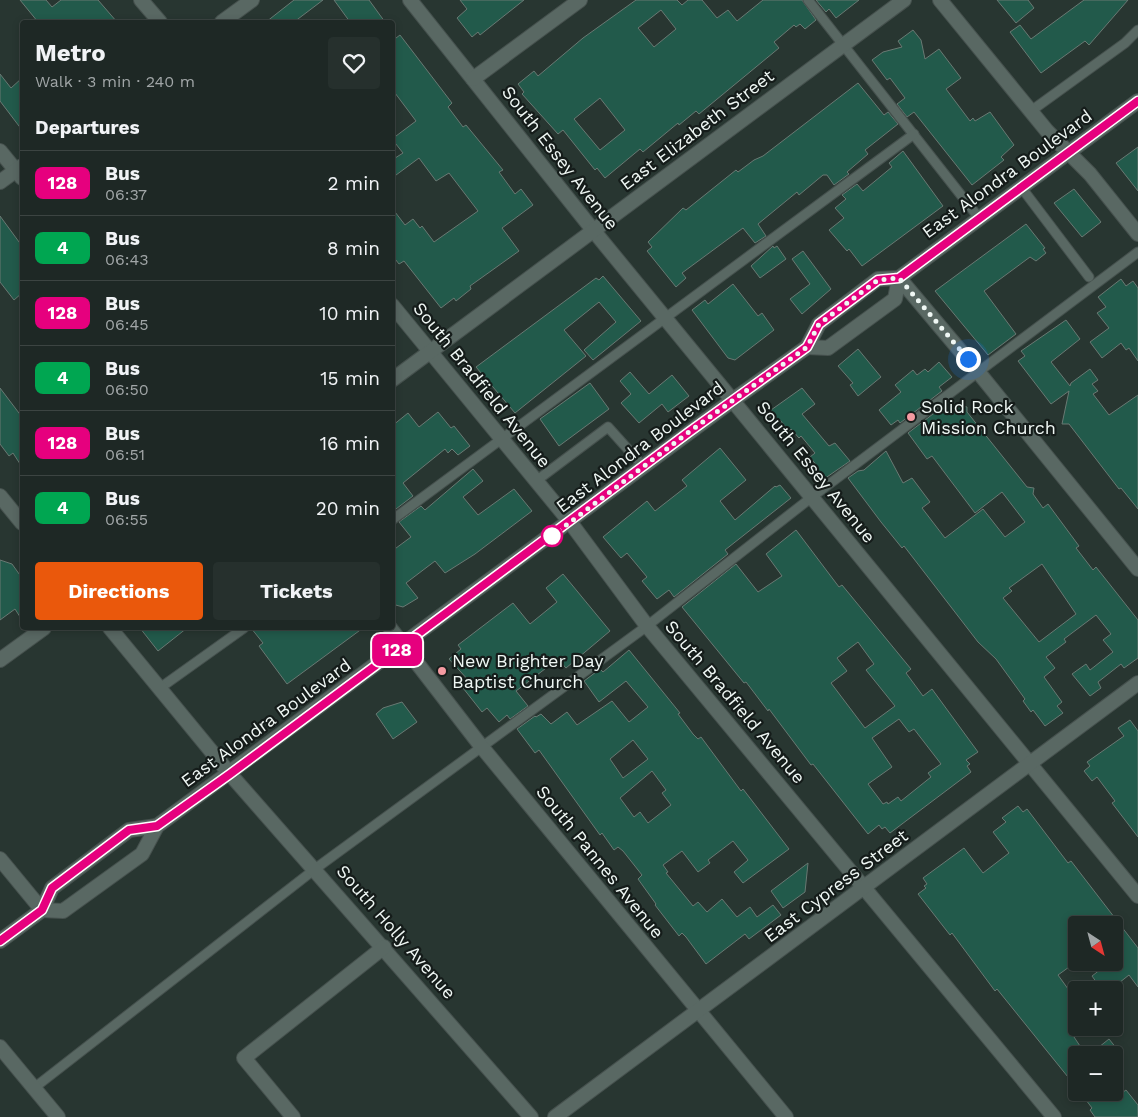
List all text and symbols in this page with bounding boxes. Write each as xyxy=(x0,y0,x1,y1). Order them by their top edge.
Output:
button: heart xyxy=(328,37,380,89)
text: Metro xyxy=(35,39,106,67)
street label: East Elizabeth Street xyxy=(616,65,778,194)
text: Walk · 3 min · 240 m xyxy=(35,72,195,91)
street label: South Essey Avenue xyxy=(498,82,623,234)
street label: East Alondra Boulevard xyxy=(918,105,1096,242)
text: Departures xyxy=(35,116,140,139)
text: Bus xyxy=(105,162,140,185)
text: 128 xyxy=(48,172,77,193)
text: 2 min xyxy=(328,172,380,195)
text: 06:37 xyxy=(105,185,147,204)
text: Bus xyxy=(105,227,140,250)
text: 4 xyxy=(57,237,68,258)
text: 8 min xyxy=(327,237,380,260)
text: 06:43 xyxy=(105,250,149,269)
text: Bus xyxy=(105,292,140,315)
street label: South Bradfield Avenue xyxy=(409,298,556,472)
text: 128 xyxy=(48,302,77,323)
text: 10 min xyxy=(319,302,380,325)
text: 06:45 xyxy=(105,315,149,334)
your location xyxy=(956,347,981,372)
text: Bus xyxy=(105,357,140,380)
text: 4 xyxy=(57,367,68,388)
text: 15 min xyxy=(320,367,380,390)
street label: East Alondra Boulevard xyxy=(552,377,728,517)
text: 06:50 xyxy=(105,380,149,399)
street label: South Essey Avenue xyxy=(753,396,880,547)
place label: Solid Rock Mission Church xyxy=(921,396,1056,438)
marker: Solid Rock Mission Church xyxy=(905,411,917,423)
text: Bus xyxy=(105,422,140,445)
text: 128 xyxy=(48,432,77,453)
text: 16 min xyxy=(320,432,380,455)
text: 06:51 xyxy=(105,445,145,464)
text: Bus xyxy=(105,487,140,510)
text: 4 xyxy=(57,497,68,518)
text: 20 min xyxy=(316,497,380,520)
text: 06:55 xyxy=(105,510,148,529)
unlabelled marker xyxy=(541,525,563,547)
button: Directions xyxy=(35,562,203,620)
button: Tickets xyxy=(213,562,380,620)
street label: South Bradfield Avenue xyxy=(661,616,810,788)
line badge: 128 xyxy=(368,634,426,666)
text: 128 xyxy=(382,639,412,660)
place label: New Brighter Day Baptist Church xyxy=(452,650,604,692)
street label: East Alondra Boulevard xyxy=(177,654,355,791)
marker: New Brighter Day Baptist Church xyxy=(436,665,448,677)
street label: South Pannes Avenue xyxy=(532,781,669,942)
street label: East Cypress Street xyxy=(760,824,912,946)
street label: South Holly Avenue xyxy=(332,860,460,1003)
north arrow xyxy=(1068,916,1122,971)
map controls xyxy=(1068,916,1123,1101)
button: + xyxy=(1068,981,1123,1036)
button: − xyxy=(1068,1046,1123,1101)

